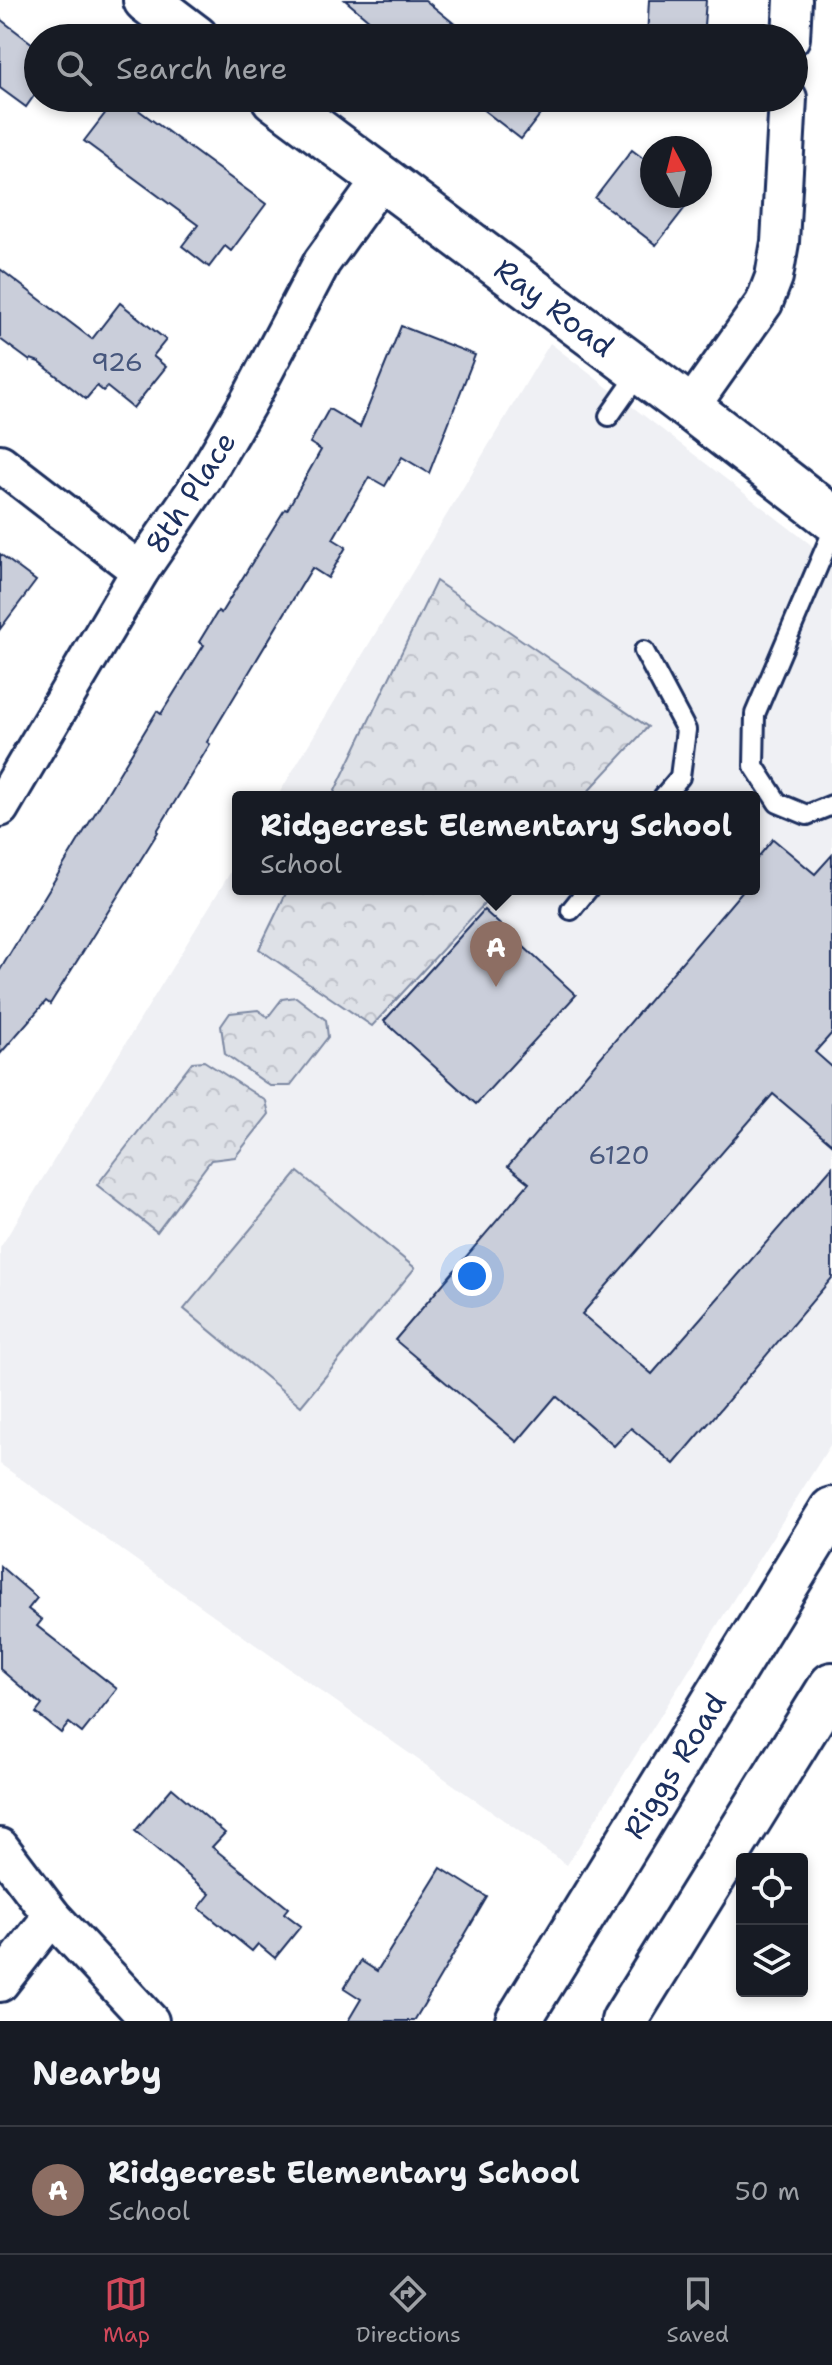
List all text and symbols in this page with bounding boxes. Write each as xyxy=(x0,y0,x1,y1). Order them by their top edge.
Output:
search box xyxy=(24,24,808,112)
icon: search xyxy=(52,46,96,90)
text: Search here xyxy=(116,48,287,89)
north arrow xyxy=(640,136,712,208)
street label: Ray Road xyxy=(486,249,623,366)
house number: 926 xyxy=(91,344,143,379)
street label: 8th Place xyxy=(136,423,246,562)
popup xyxy=(232,791,760,895)
text: Ridgecrest Elementary School xyxy=(260,805,732,846)
text: School xyxy=(260,846,342,881)
pin: A xyxy=(470,921,522,987)
house number: 6120 xyxy=(588,1137,650,1172)
your location xyxy=(452,1256,492,1296)
street label: Riggs Road xyxy=(613,1685,736,1847)
map controls xyxy=(736,1853,808,1997)
button: locate xyxy=(736,1853,808,1925)
button: layers xyxy=(736,1925,808,1997)
text: Nearby xyxy=(32,2050,162,2096)
text: Ridgecrest Elementary School xyxy=(108,2152,580,2193)
text: A xyxy=(48,2173,68,2208)
text: 50 m xyxy=(735,2173,800,2208)
text: School xyxy=(108,2193,190,2228)
tab: Map xyxy=(103,2272,150,2349)
tab: Directions xyxy=(356,2272,461,2349)
tab: Saved xyxy=(667,2272,729,2349)

